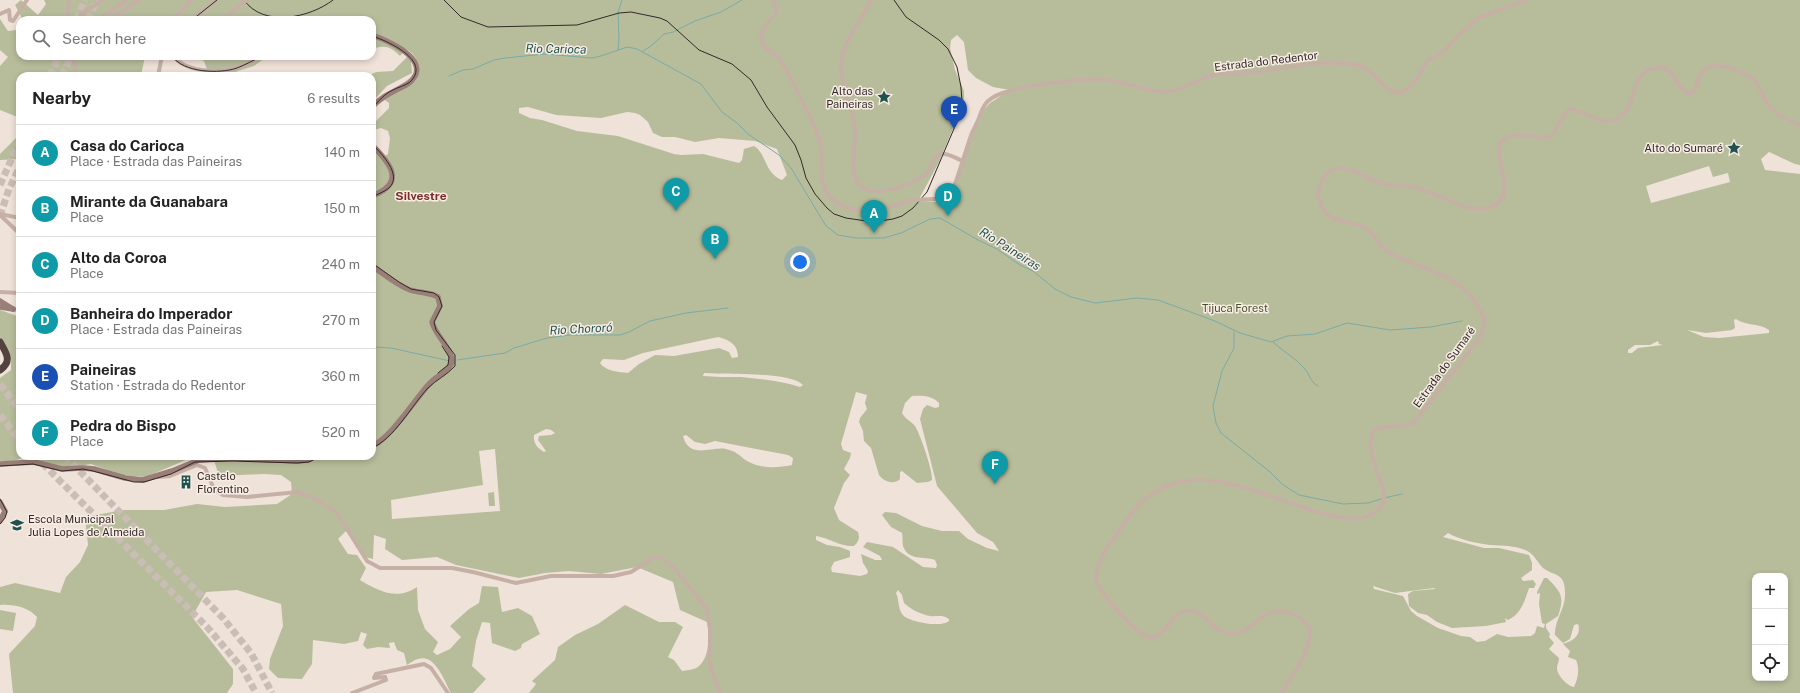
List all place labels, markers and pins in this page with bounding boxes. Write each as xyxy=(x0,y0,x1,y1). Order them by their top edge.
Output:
place label: Alto das Paineiras xyxy=(826,85,873,110)
place icon: Alto das Paineiras xyxy=(876,89,892,105)
pin: E xyxy=(941,96,967,129)
place icon: Alto do Sumaré xyxy=(1726,140,1742,156)
place label: Alto do Sumaré xyxy=(1644,142,1723,154)
pin: C xyxy=(663,178,689,211)
pin: D xyxy=(935,183,961,216)
pin: A xyxy=(861,200,887,233)
pin: B xyxy=(702,226,728,259)
pin: F xyxy=(982,451,1008,484)
place label: Castelo Florentino xyxy=(197,470,249,495)
building icon: Castelo Florentino xyxy=(178,474,194,490)
place label: Escola Municipal Julia Lopes de Almeida xyxy=(28,513,144,538)
school or university icon: Escola Municipal Julia Lopes de Almeida xyxy=(9,517,25,533)

